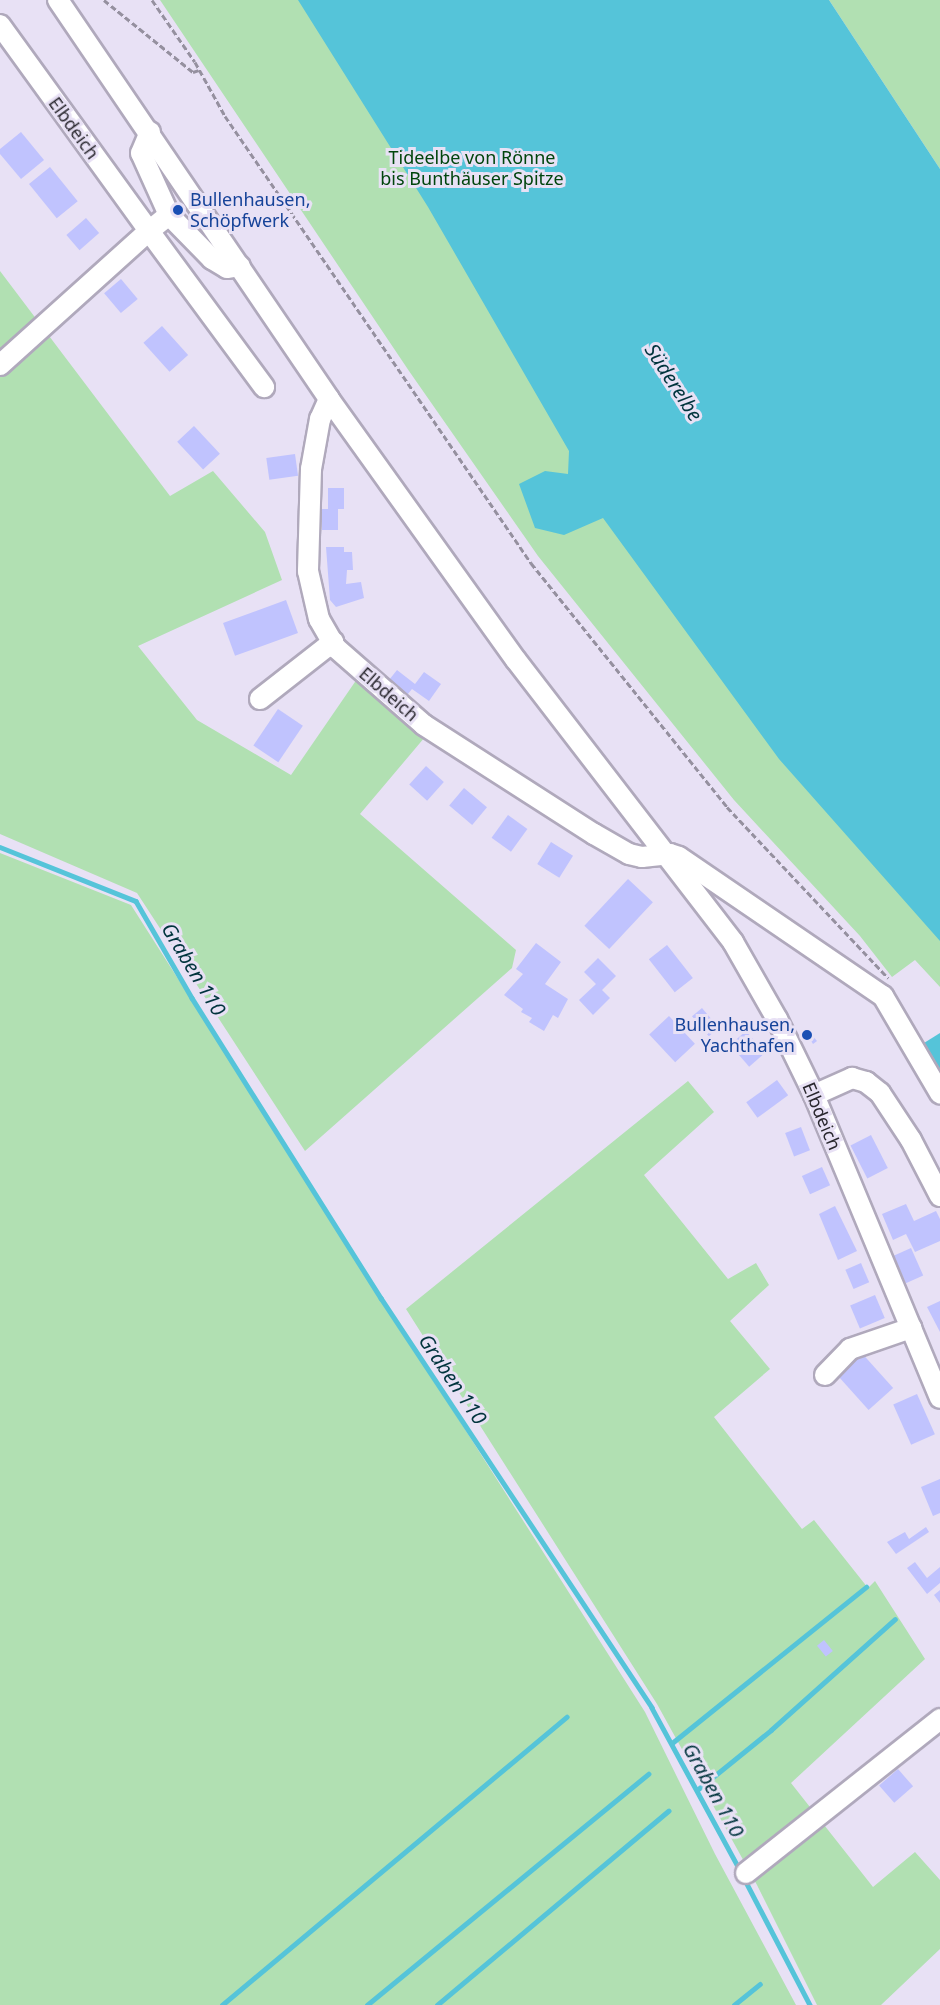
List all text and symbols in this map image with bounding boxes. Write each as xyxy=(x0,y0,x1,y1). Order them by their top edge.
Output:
street label: Elbdeich xyxy=(44,93,104,163)
park label: Tideelbe von Rönne bis Bunthäuser Spitze xyxy=(380,147,564,190)
place label: Bullenhausen, Schöpfwerk xyxy=(190,189,310,232)
marker: Bullenhausen, Schöpfwerk xyxy=(171,203,185,217)
water label: Süderelbe xyxy=(640,339,708,425)
street label: Elbdeich xyxy=(355,662,423,726)
water label: Graben 110 xyxy=(157,918,231,1020)
place label: Bullenhausen, Yachthafen xyxy=(675,1014,795,1056)
marker: Bullenhausen, Yachthafen xyxy=(800,1028,814,1042)
street label: Elbdeich xyxy=(798,1079,846,1153)
water label: Graben 110 xyxy=(414,1329,492,1429)
water label: Graben 110 xyxy=(678,1739,750,1841)

